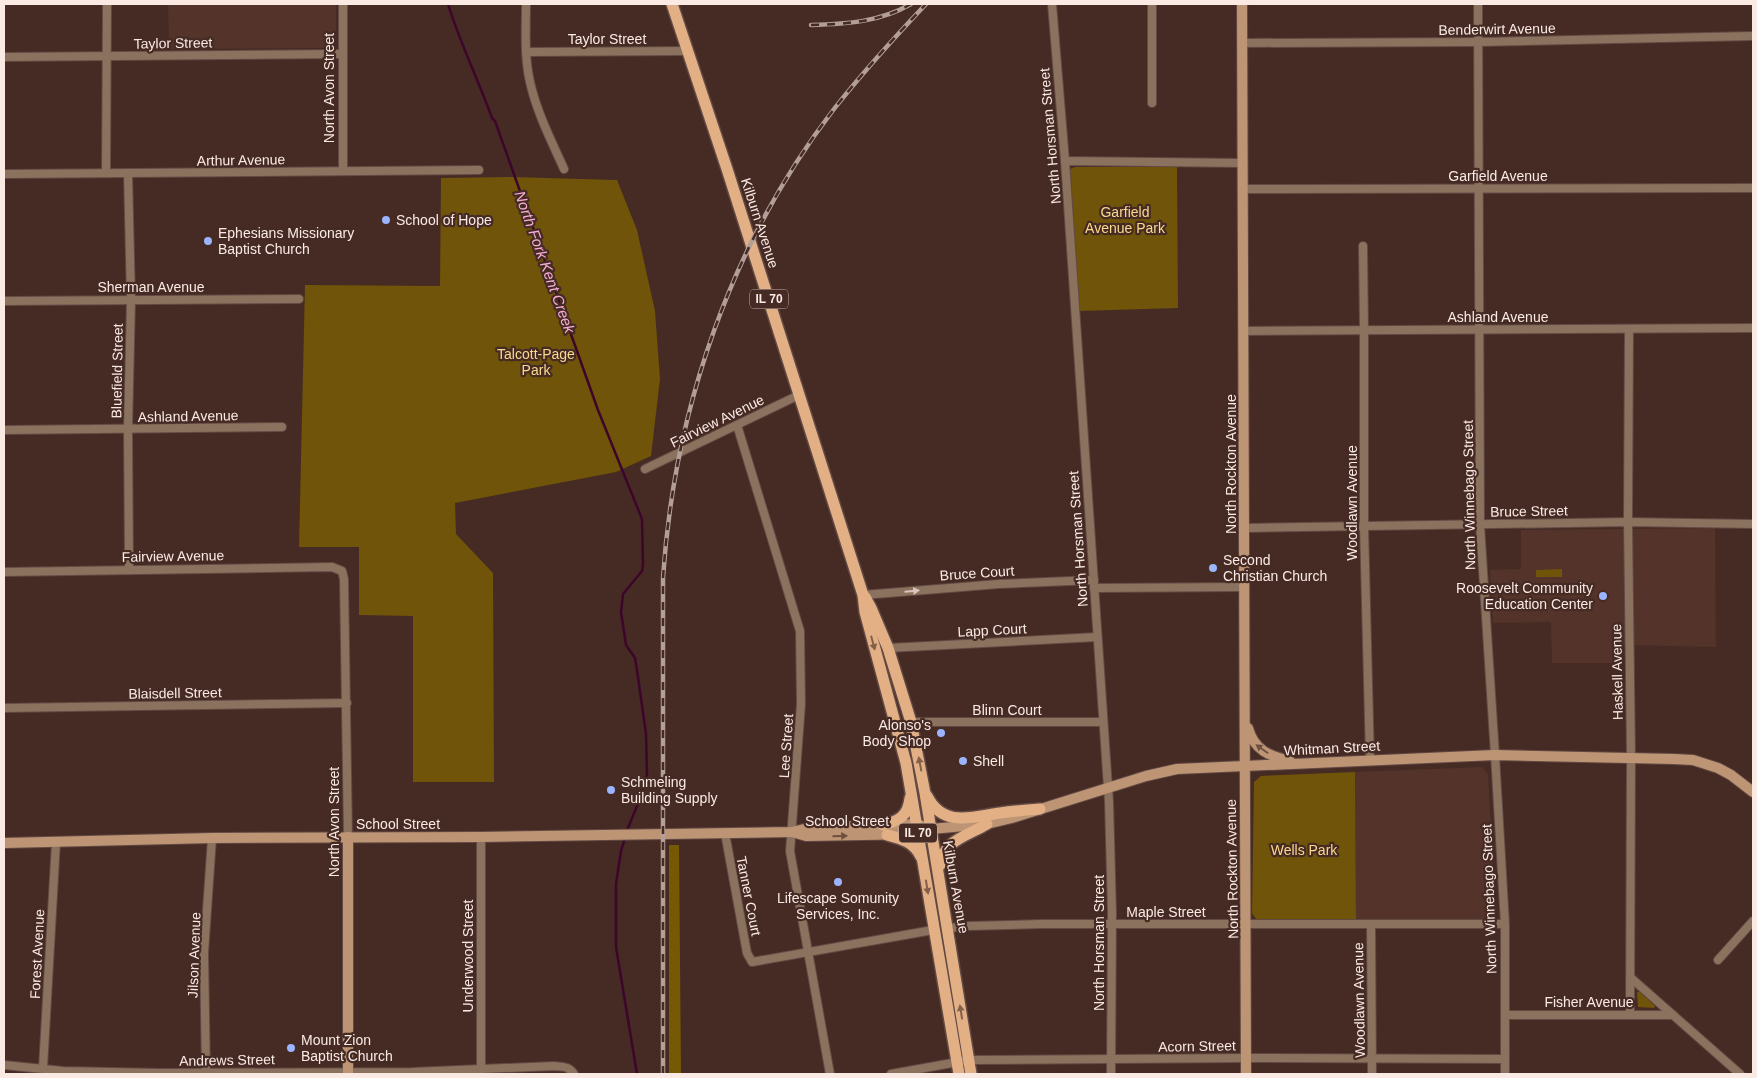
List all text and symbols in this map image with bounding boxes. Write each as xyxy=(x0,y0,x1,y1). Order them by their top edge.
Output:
street label: Benderwirt Avenue xyxy=(1438,20,1556,38)
street label: Taylor Street xyxy=(568,31,646,47)
street label: North Avon Street xyxy=(321,33,337,143)
street label: Taylor Street xyxy=(134,34,213,52)
street label: North Horsman Street xyxy=(1036,67,1064,205)
street label: Arthur Avenue xyxy=(197,151,286,169)
street label: Garfield Avenue xyxy=(1448,168,1548,184)
street label: Kilburn Avenue xyxy=(738,176,782,270)
water label: North Fork Kent Creek xyxy=(511,189,579,337)
park label: Garfield Avenue Park xyxy=(1085,204,1166,236)
place label: School of Hope xyxy=(396,212,492,228)
marker: School of Hope xyxy=(380,214,392,226)
place label: Ephesians Missionary Baptist Church xyxy=(218,225,354,257)
marker: Ephesians Missionary Baptist Church xyxy=(202,235,214,247)
street label: Sherman Avenue xyxy=(97,279,205,295)
road number: IL 70 xyxy=(750,290,788,308)
street label: Ashland Avenue xyxy=(1448,309,1549,325)
street label: Bluefield Street xyxy=(108,323,126,419)
park label: Talcott-Page Park xyxy=(497,346,575,378)
street label: Fairview Avenue xyxy=(667,391,767,451)
street label: North Rockton Avenue xyxy=(1223,394,1239,534)
street label: Ashland Avenue xyxy=(137,407,239,425)
street label: North Winnebago Street xyxy=(1460,420,1478,570)
street label: Woodlawn Avenue xyxy=(1344,445,1360,561)
street label: North Horsman Street xyxy=(1065,470,1091,607)
street label: Bruce Street xyxy=(1490,502,1568,520)
street label: Fairview Avenue xyxy=(122,547,225,565)
place label: Second Christian Church xyxy=(1223,552,1327,584)
street label: Bruce Court xyxy=(939,562,1015,584)
marker: Second Christian Church xyxy=(1207,562,1219,574)
place label: Roosevelt Community Education Center xyxy=(1456,580,1593,612)
one-way arrow xyxy=(904,587,920,595)
marker: Roosevelt Community Education Center xyxy=(1597,590,1609,602)
street label: Lapp Court xyxy=(957,620,1027,640)
street label: Haskell Avenue xyxy=(1608,624,1626,720)
one-way arrow xyxy=(869,635,877,650)
street label: Blaisdell Street xyxy=(128,684,222,702)
street label: Blinn Court xyxy=(972,702,1042,718)
street label: Lee Street xyxy=(776,713,796,779)
place label: Alonso's Body Shop xyxy=(863,717,931,749)
marker: Alonso's Body Shop xyxy=(935,727,947,739)
street label: Whitman Street xyxy=(1283,737,1381,759)
one-way arrow xyxy=(1255,744,1269,754)
place label: Shell xyxy=(973,753,1004,769)
marker: Shell xyxy=(957,755,969,767)
one-way arrow xyxy=(916,756,924,772)
street label: North Avon Street xyxy=(326,767,342,877)
place label: Schmeling Building Supply xyxy=(621,774,718,806)
marker: Schmeling Building Supply xyxy=(605,784,617,796)
street label: North Rockton Avenue xyxy=(1223,799,1241,939)
street label: School Street xyxy=(805,813,889,829)
street label: School Street xyxy=(356,816,440,832)
road number: IL 70 xyxy=(899,824,937,842)
street label: North Winnebago Street xyxy=(1478,824,1500,974)
one-way arrow xyxy=(832,831,848,839)
street label: Kilburn Avenue xyxy=(940,839,972,935)
park label: Wells Park xyxy=(1271,842,1338,858)
street label: Tanner Court xyxy=(733,855,765,937)
street label: North Horsman Street xyxy=(1091,875,1107,1011)
marker: Lifescape Somunity Services, Inc. xyxy=(832,876,844,888)
one-way arrow xyxy=(923,879,931,895)
place label: Lifescape Somunity Services, Inc. xyxy=(777,890,899,922)
street label: Underwood Street xyxy=(460,899,476,1012)
street label: Maple Street xyxy=(1126,904,1206,920)
street label: Forest Avenue xyxy=(27,908,47,999)
street label: Jilson Avenue xyxy=(185,911,204,998)
street label: Woodlawn Avenue xyxy=(1350,942,1368,1058)
street label: Fisher Avenue xyxy=(1544,994,1634,1010)
one-way arrow xyxy=(957,1004,965,1020)
place label: Mount Zion Baptist Church xyxy=(301,1032,393,1064)
street label: Acorn Street xyxy=(1158,1037,1236,1055)
marker: Mount Zion Baptist Church xyxy=(285,1042,297,1054)
street label: Andrews Street xyxy=(179,1051,275,1069)

